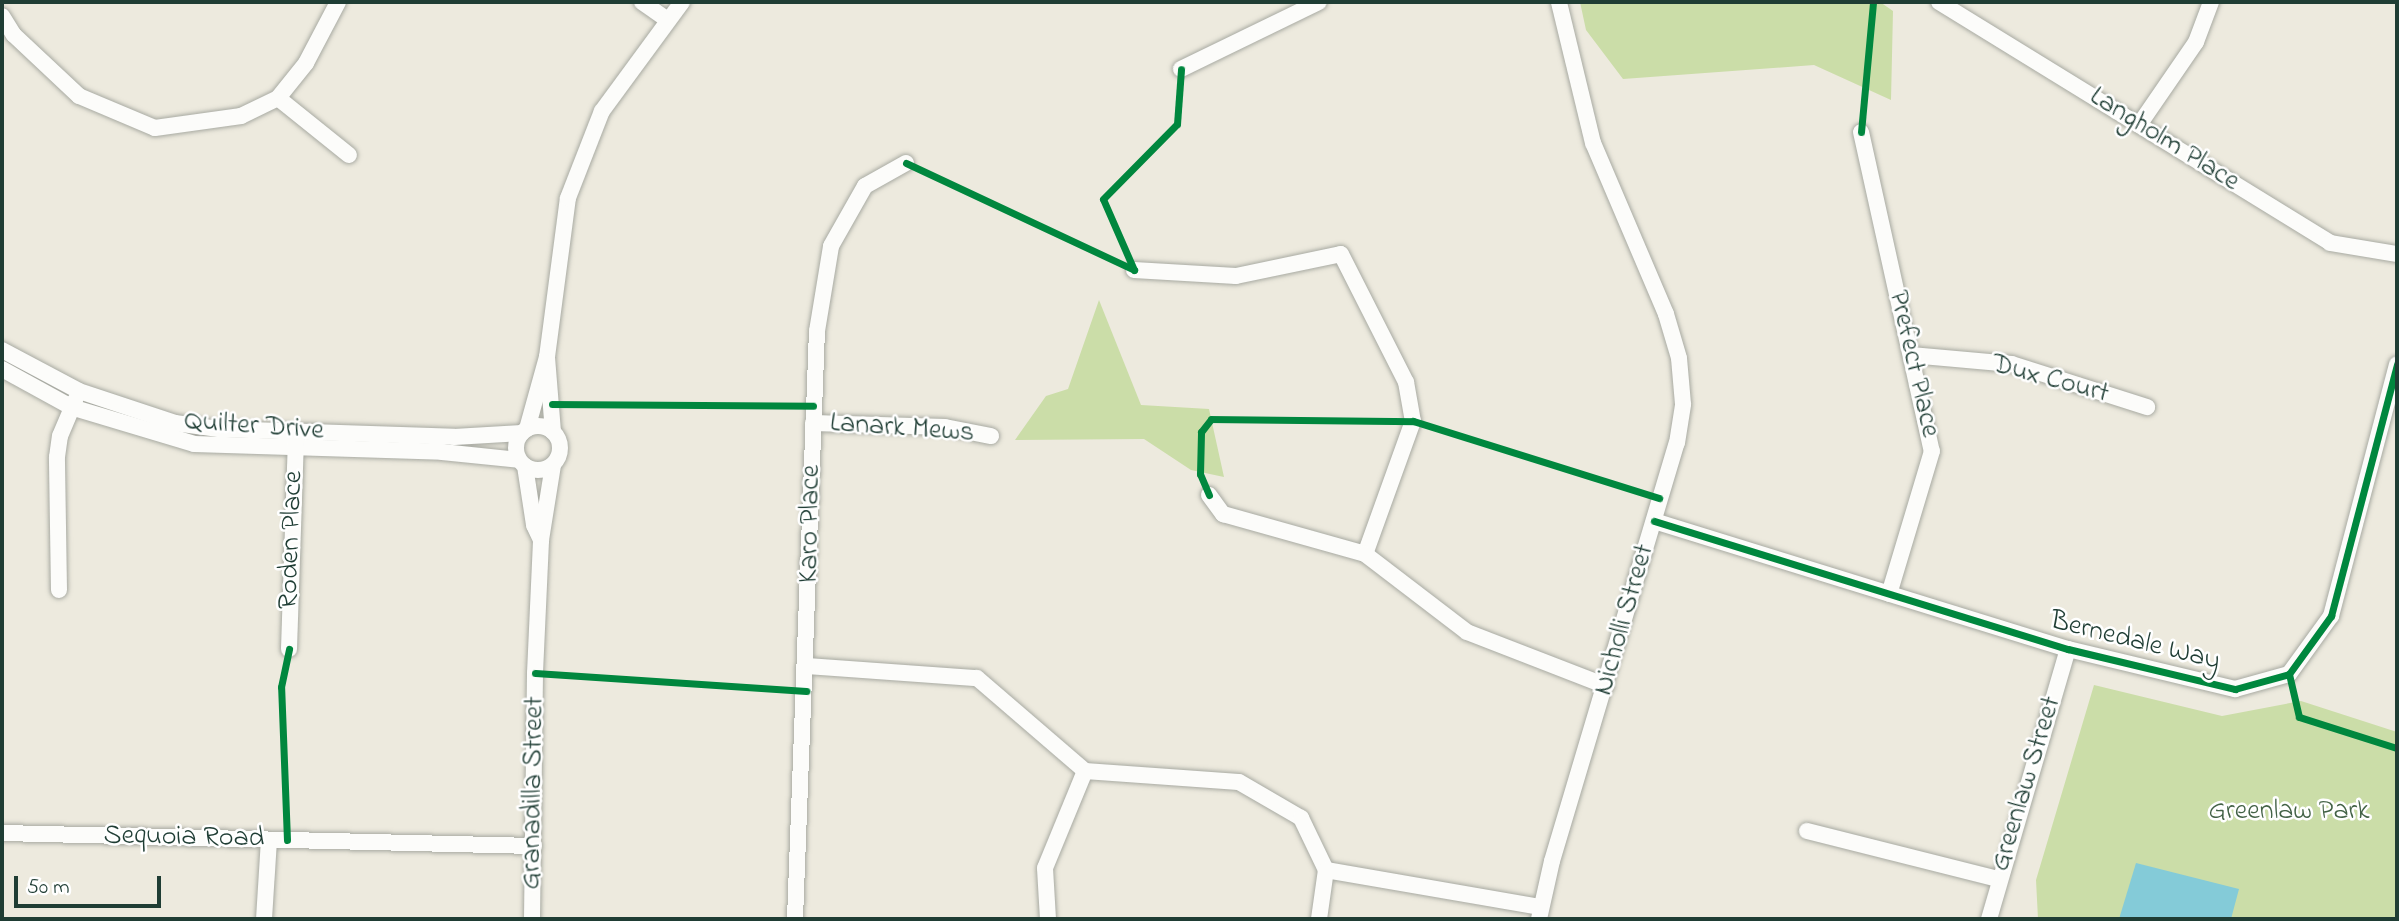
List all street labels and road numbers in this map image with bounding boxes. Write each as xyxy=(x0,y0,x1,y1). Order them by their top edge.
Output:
street label: Langholm Place xyxy=(2083,81,2245,199)
street label: Prefect Place xyxy=(1880,287,1946,441)
street label: Dux Court xyxy=(1988,348,2112,412)
street label: Quilter Drive xyxy=(183,405,325,449)
street label: Lanark Mews xyxy=(829,407,975,451)
street label: Karo Place xyxy=(793,465,829,583)
street label: Roden Place xyxy=(273,470,311,610)
street label: Nicholli Street xyxy=(1587,541,1663,699)
street label: Bernedale Way xyxy=(2047,605,2223,679)
street label: Greenlaw Street xyxy=(1984,693,2070,875)
street label: Granadilla Street xyxy=(516,696,552,890)
street label: Sequoia Road xyxy=(103,820,265,856)

